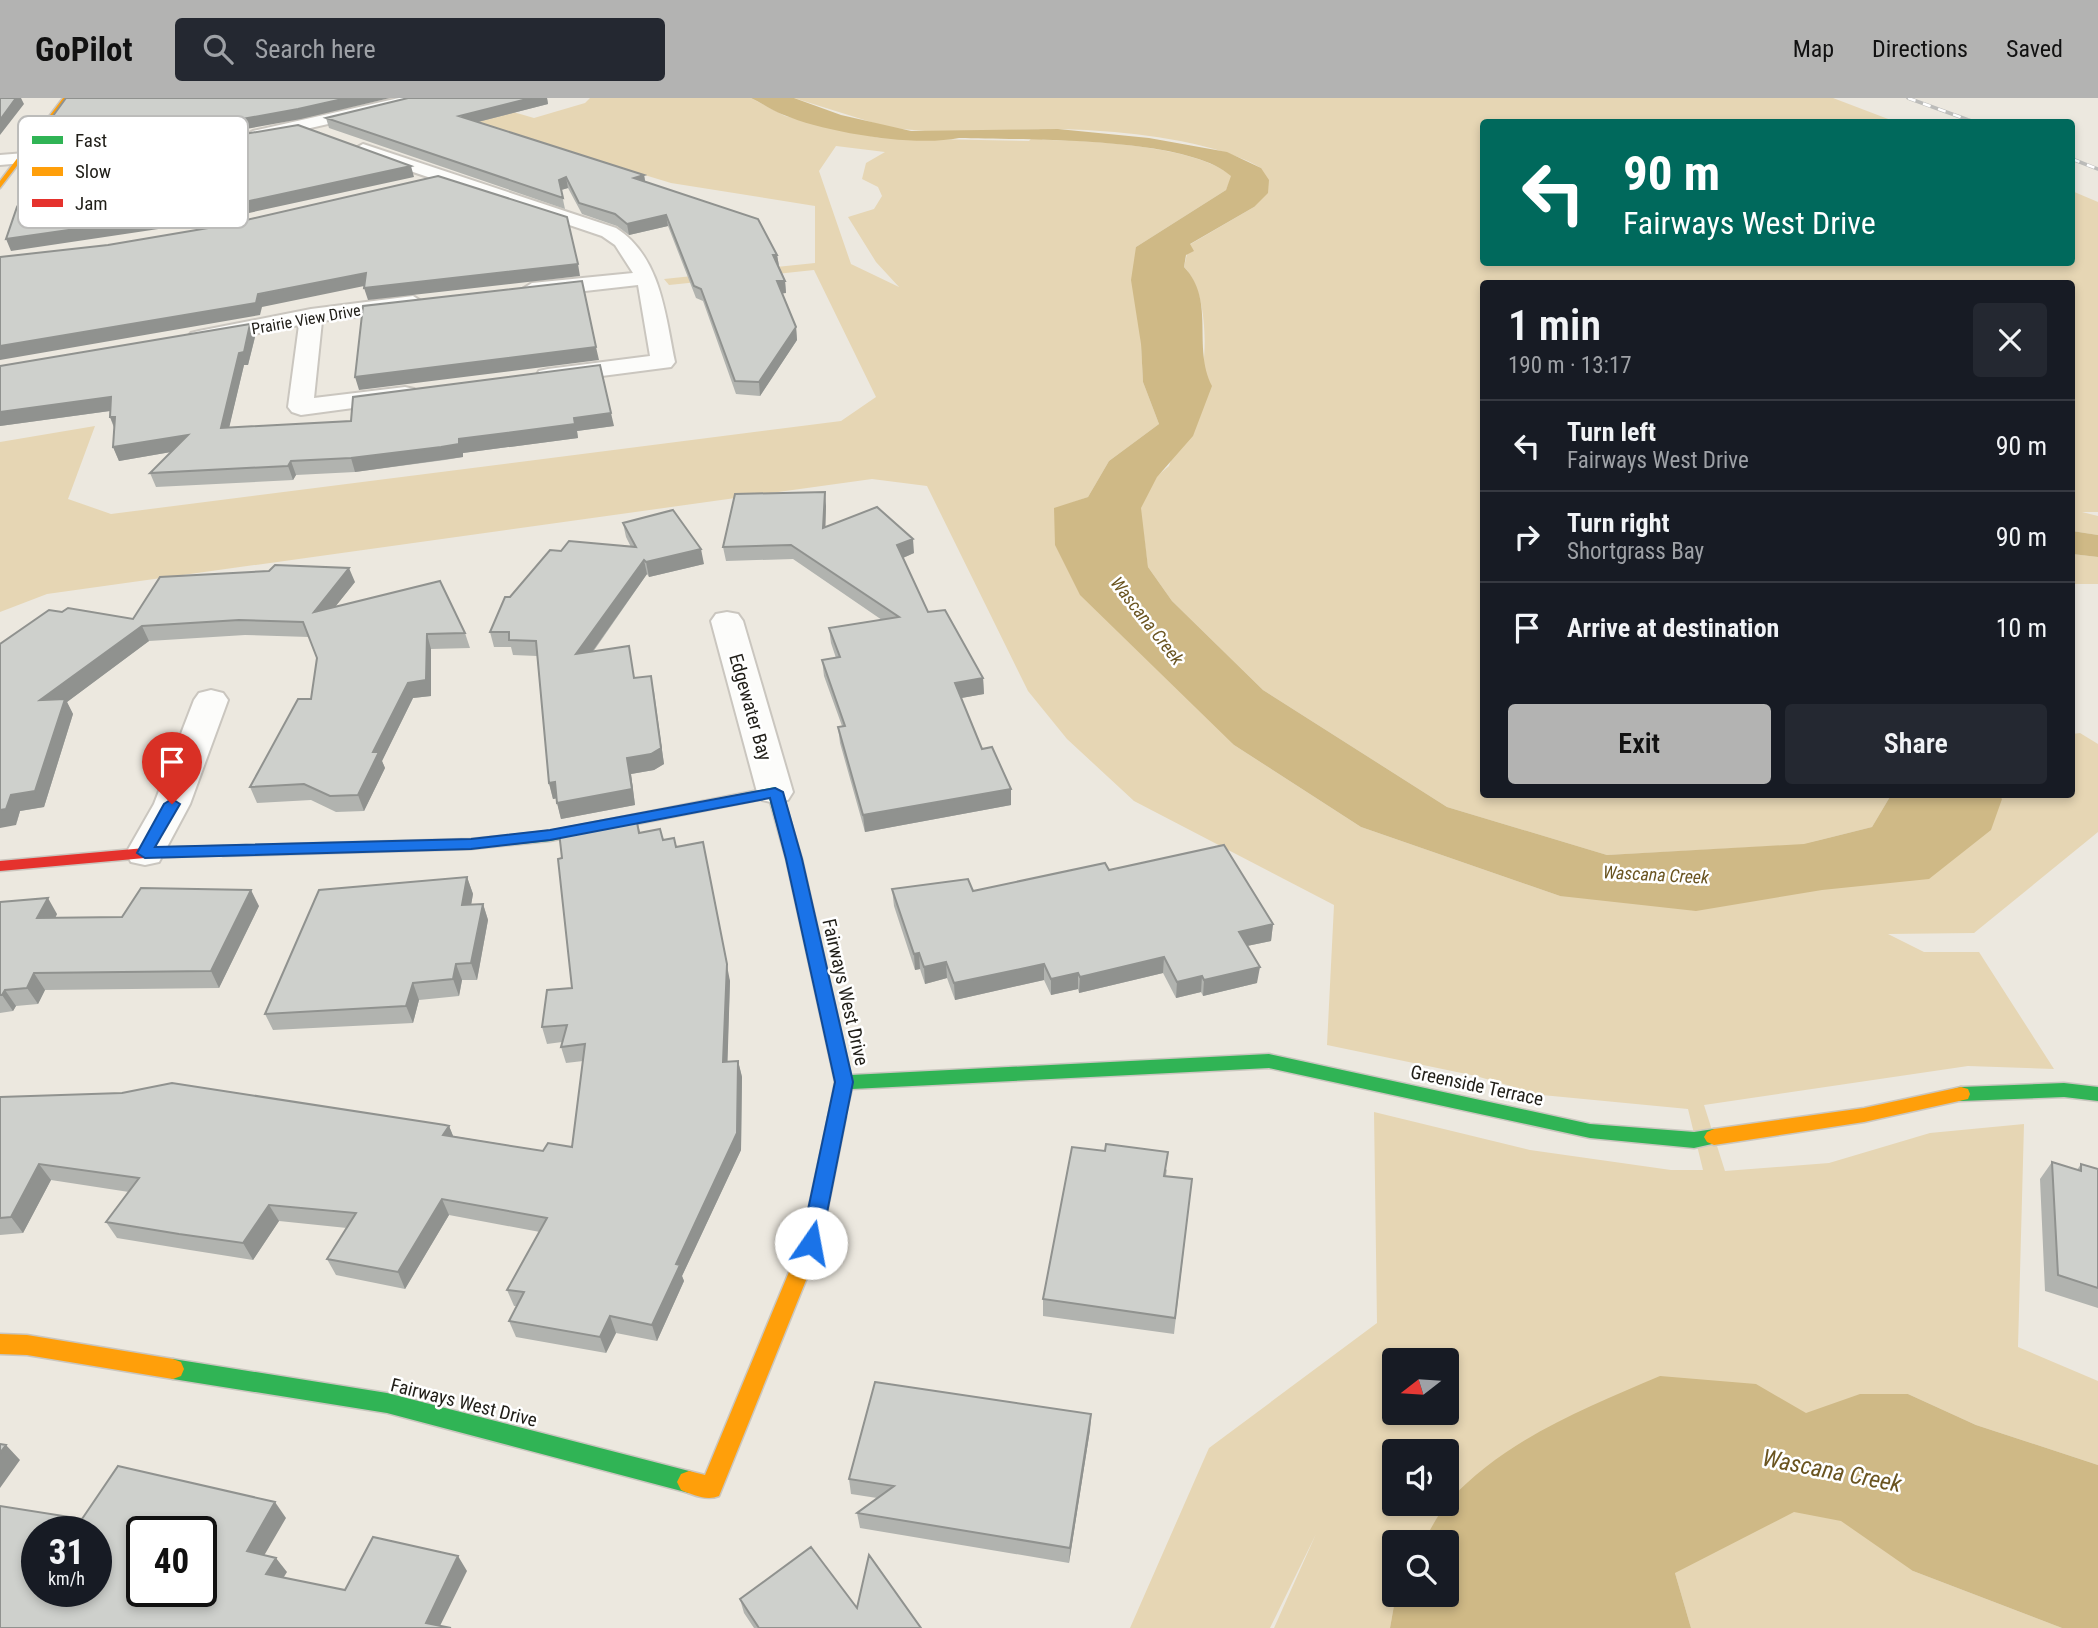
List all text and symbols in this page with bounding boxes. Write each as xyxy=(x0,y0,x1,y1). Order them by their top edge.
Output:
search box xyxy=(175,18,665,81)
text: GoPilot xyxy=(35,30,133,69)
icon: search xyxy=(199,30,237,68)
text: Search here xyxy=(255,34,376,64)
text: Map xyxy=(1793,35,1834,63)
text: Directions xyxy=(1872,35,1968,63)
text: Saved xyxy=(2006,35,2063,63)
legend xyxy=(18,116,248,228)
text: Fast xyxy=(75,129,107,152)
text: 90 m xyxy=(1623,145,1720,202)
icon: left xyxy=(1508,147,1599,238)
text: Slow xyxy=(75,160,111,183)
text: Jam xyxy=(75,192,108,215)
text: Fairways West Drive xyxy=(1623,204,1876,242)
street label: Prairie View Drive xyxy=(250,301,362,338)
text: 1 min xyxy=(1508,301,1601,350)
button: close xyxy=(1973,303,2047,377)
text: 190 m · 13:17 xyxy=(1508,352,1632,379)
text: Turn left xyxy=(1567,417,1656,447)
icon: left xyxy=(1508,427,1546,465)
text: 90 m xyxy=(1996,431,2047,461)
text: Fairways West Drive xyxy=(1567,447,1749,474)
text: Turn right xyxy=(1567,508,1669,538)
icon: right xyxy=(1508,518,1546,556)
text: 90 m xyxy=(1996,522,2047,552)
text: Shortgrass Bay xyxy=(1567,538,1704,565)
water label: Wascana Creek xyxy=(1106,572,1189,670)
icon: arrive xyxy=(1508,609,1546,647)
text: Arrive at destination xyxy=(1567,613,1779,643)
text: 10 m xyxy=(1996,613,2047,643)
street label: Edgewater Bay xyxy=(724,651,777,763)
button: Exit xyxy=(1508,704,1771,784)
button: Share xyxy=(1785,704,2047,784)
pin xyxy=(142,732,202,804)
icon: arrive xyxy=(153,743,191,781)
water label: Wascana Creek xyxy=(1603,861,1711,888)
street label: Fairways West Drive xyxy=(817,916,874,1068)
street label: Greenside Terrace xyxy=(1408,1060,1545,1111)
position arrow xyxy=(774,1206,848,1280)
north arrow xyxy=(1382,1348,1460,1424)
map controls xyxy=(1382,1348,1459,1607)
street label: Fairways West Drive xyxy=(388,1373,540,1432)
button: sound xyxy=(1382,1439,1459,1516)
water label: Wascana Creek xyxy=(1760,1444,1905,1498)
speed limit sign: 40 xyxy=(126,1516,217,1607)
button: search xyxy=(1382,1530,1459,1607)
text: 31 xyxy=(49,1532,84,1573)
text: km/h xyxy=(48,1568,85,1589)

